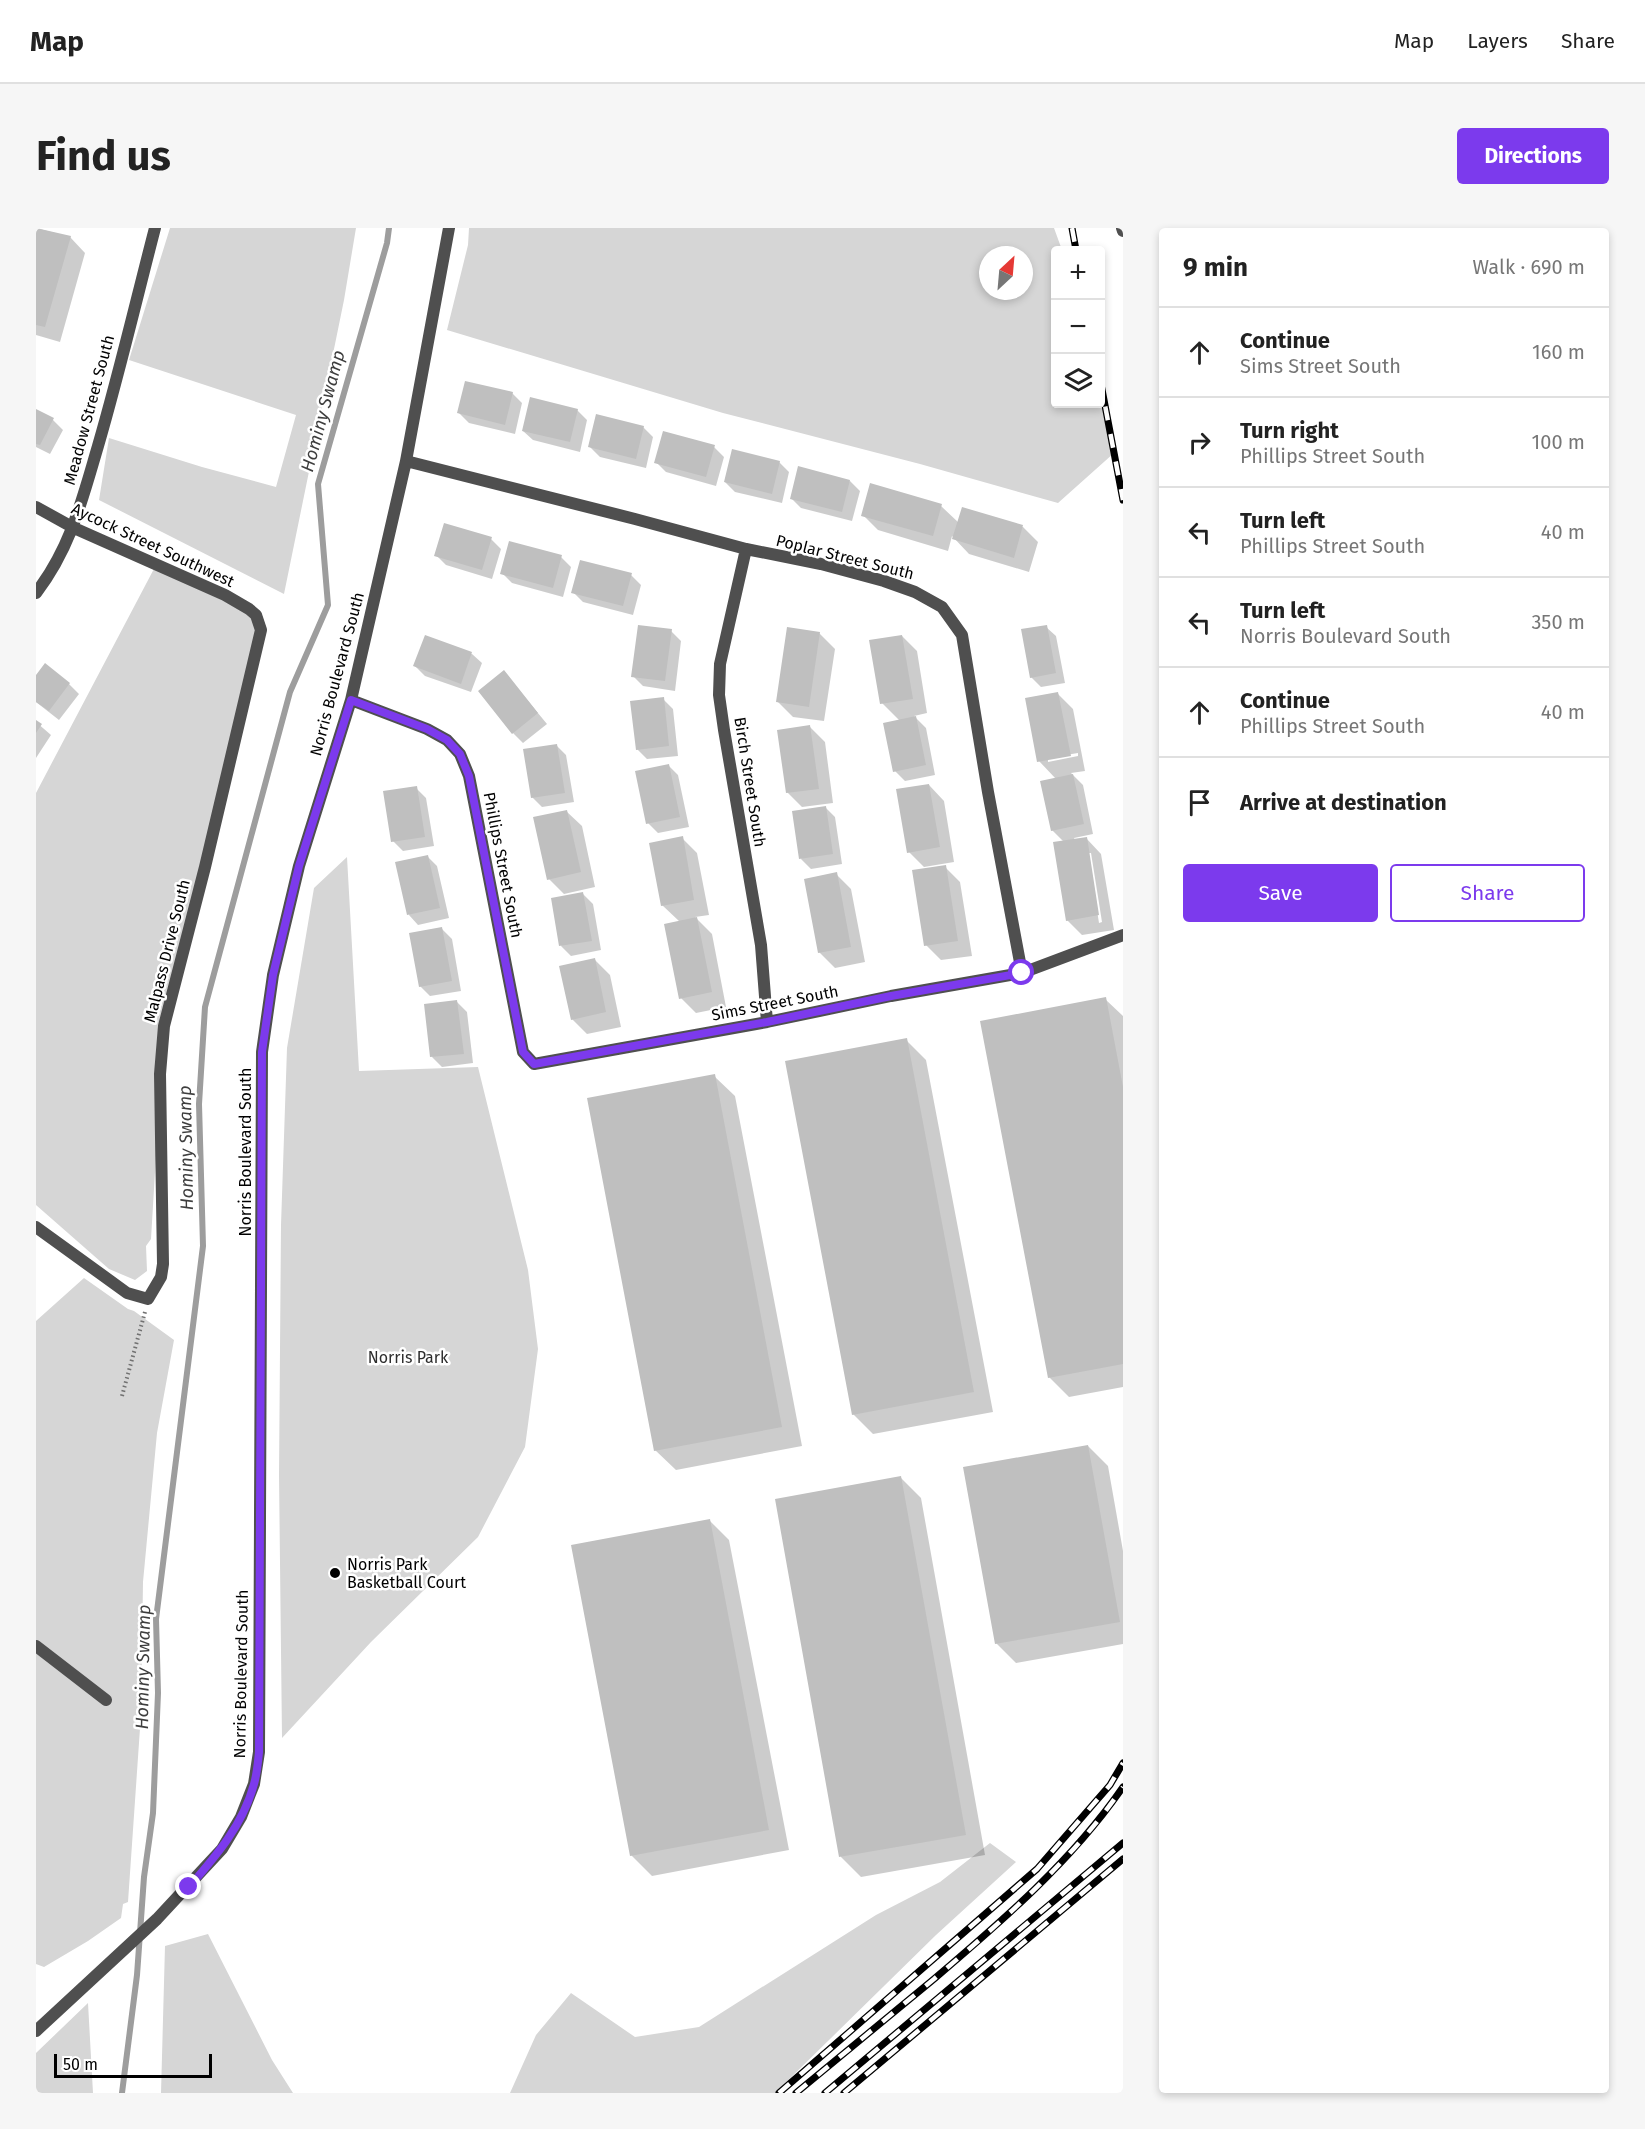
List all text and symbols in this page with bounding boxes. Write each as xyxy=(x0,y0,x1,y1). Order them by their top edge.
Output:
text: Map xyxy=(30,25,84,58)
text: Map xyxy=(1394,28,1434,54)
text: Layers xyxy=(1467,28,1528,54)
text: Share xyxy=(1561,28,1615,54)
button: Directions xyxy=(1457,128,1609,184)
text: Find us xyxy=(36,131,171,181)
north arrow xyxy=(979,246,1033,300)
map controls xyxy=(1051,246,1105,408)
button: + xyxy=(1051,246,1105,300)
text: 9 min xyxy=(1183,252,1248,283)
text: Walk · 690 m xyxy=(1472,255,1585,279)
button: − xyxy=(1051,300,1105,354)
text: Continue xyxy=(1240,327,1330,354)
street label: Meadow Street South xyxy=(60,333,118,487)
icon: ahead xyxy=(1183,336,1216,369)
text: 160 m xyxy=(1532,340,1585,364)
water label: Hominy Swamp xyxy=(296,348,350,474)
button: layers xyxy=(1051,354,1105,408)
text: Sims Street South xyxy=(1240,354,1401,378)
text: Turn right xyxy=(1240,417,1339,444)
icon: right xyxy=(1183,426,1216,459)
text: 100 m xyxy=(1532,430,1585,454)
text: Phillips Street South xyxy=(1240,444,1425,468)
street label: Aycock Street Southwest xyxy=(69,499,238,591)
text: Turn left xyxy=(1240,507,1325,534)
icon: left xyxy=(1183,516,1216,549)
text: 40 m xyxy=(1541,520,1585,544)
street label: Poplar Street South xyxy=(774,531,916,583)
text: Phillips Street South xyxy=(1240,534,1425,558)
street label: Norris Boulevard South xyxy=(306,590,368,758)
text: Turn left xyxy=(1240,597,1325,624)
icon: left xyxy=(1183,606,1216,639)
text: 350 m xyxy=(1531,610,1585,634)
text: Norris Boulevard South xyxy=(1240,624,1451,648)
text: Continue xyxy=(1240,687,1330,714)
icon: ahead xyxy=(1183,696,1216,729)
text: 40 m xyxy=(1541,700,1585,724)
text: Phillips Street South xyxy=(1240,714,1425,738)
street label: Birch Street South xyxy=(730,716,770,848)
icon: arrive xyxy=(1183,786,1216,819)
text: Arrive at destination xyxy=(1240,789,1447,816)
street label: Phillips Street South xyxy=(480,790,526,940)
button: Save xyxy=(1183,864,1378,922)
button: Share xyxy=(1390,864,1585,922)
street label: Malpass Drive South xyxy=(140,877,194,1025)
route start xyxy=(1008,959,1034,985)
street label: Sims Street South xyxy=(710,981,840,1025)
street label: Norris Boulevard South xyxy=(236,1068,255,1236)
water label: Hominy Swamp xyxy=(174,1085,198,1211)
park label: Norris Park xyxy=(368,1348,449,1367)
place label: Norris Park Basketball Court xyxy=(347,1555,466,1592)
marker: Norris Park Basketball Court xyxy=(328,1566,342,1580)
street label: Norris Boulevard South xyxy=(230,1589,252,1759)
water label: Hominy Swamp xyxy=(131,1604,155,1730)
route end xyxy=(175,1873,201,1899)
scale bar xyxy=(54,2051,212,2078)
text: 50 m xyxy=(63,2055,98,2074)

